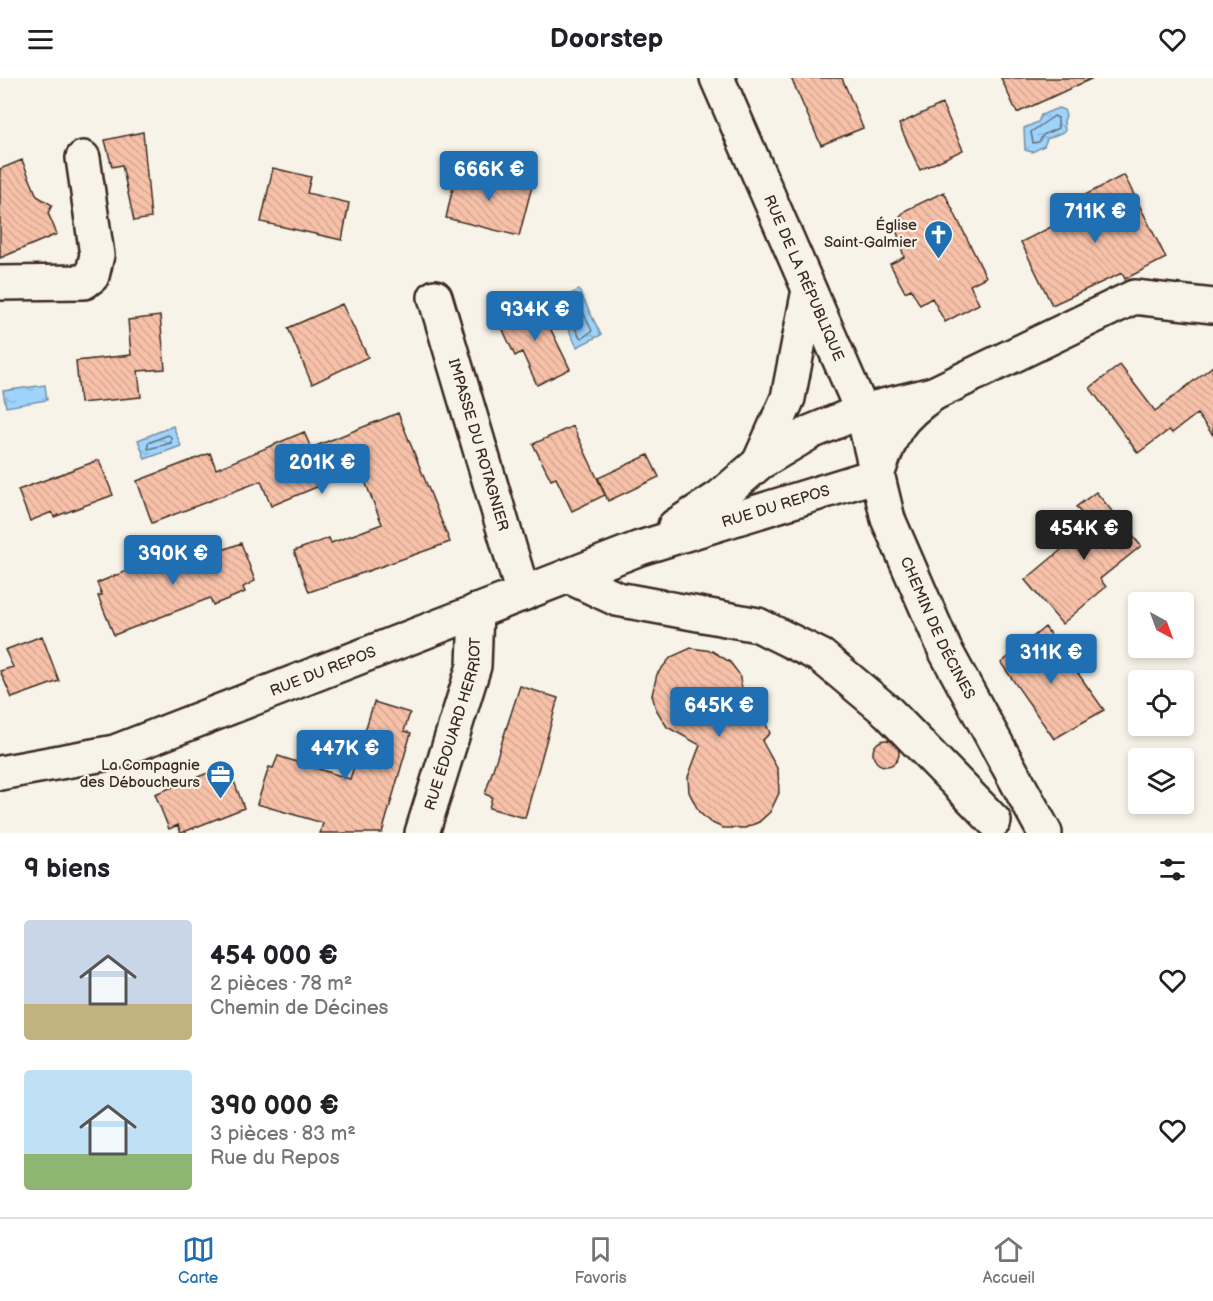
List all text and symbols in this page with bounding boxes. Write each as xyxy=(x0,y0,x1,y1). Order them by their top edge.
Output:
icon: menu xyxy=(24,23,57,56)
text: Doorstep xyxy=(550,23,663,55)
icon: heart xyxy=(1156,23,1189,56)
pin: 666K € xyxy=(440,151,538,202)
text: 666K € xyxy=(454,158,524,182)
street label: RUE DE LA RÉPUBLIQUE xyxy=(760,192,849,364)
pin: 711K € xyxy=(1046,193,1144,244)
text: 711K € xyxy=(1064,200,1126,224)
place label: Église Saint-Galmier xyxy=(824,216,918,252)
church icon: Église Saint-Galmier xyxy=(922,218,954,260)
pin: 934K € xyxy=(486,291,584,342)
text: 934K € xyxy=(500,298,570,322)
street label: IMPASSE DU ROTAGNIER xyxy=(444,356,513,533)
pin: 201K € xyxy=(273,444,371,495)
text: 201K € xyxy=(289,451,355,475)
street label: RUE DU REPOS xyxy=(719,481,832,532)
pin: 454K € xyxy=(1035,510,1133,561)
text: 454K € xyxy=(1049,517,1119,541)
pin: 390K € xyxy=(124,535,222,586)
text: 390K € xyxy=(138,542,208,566)
street label: CHEMIN DE DÉCINES xyxy=(896,554,979,702)
north arrow xyxy=(1128,592,1194,658)
map controls xyxy=(1128,592,1194,814)
pin: 311K € xyxy=(1002,634,1100,685)
street label: RUE ÉDOUARD HERRIOT xyxy=(420,637,485,813)
text: 311K € xyxy=(1020,641,1082,665)
street label: RUE DU REPOS xyxy=(267,642,379,700)
button: locate xyxy=(1128,670,1194,736)
pin: 645K € xyxy=(670,687,768,738)
text: 645K € xyxy=(684,694,754,718)
pin: 447K € xyxy=(296,730,394,781)
text: 447K € xyxy=(311,737,379,761)
button: layers xyxy=(1128,748,1194,814)
place label: La Compagnie des Déboucheurs xyxy=(80,756,201,792)
office icon: La Compagnie des Déboucheurs xyxy=(205,758,237,800)
icon: filters xyxy=(1156,853,1189,886)
text: 9 biens xyxy=(24,854,110,885)
text: 454 000 € xyxy=(210,941,338,972)
icon: home xyxy=(72,944,144,1016)
icon: heart xyxy=(1156,964,1189,997)
text: 2 pièces · 78 m² xyxy=(210,972,353,996)
text: Chemin de Décines xyxy=(210,996,388,1020)
text: 390 000 € xyxy=(210,1091,339,1122)
icon: home xyxy=(72,1094,144,1166)
icon: heart xyxy=(1156,1114,1189,1147)
text: 3 pièces · 83 m² xyxy=(210,1122,356,1146)
text: Rue du Repos xyxy=(210,1146,340,1170)
tab: Carte xyxy=(178,1233,218,1288)
tab: Favoris xyxy=(574,1233,627,1288)
tab: Accueil xyxy=(983,1233,1035,1288)

